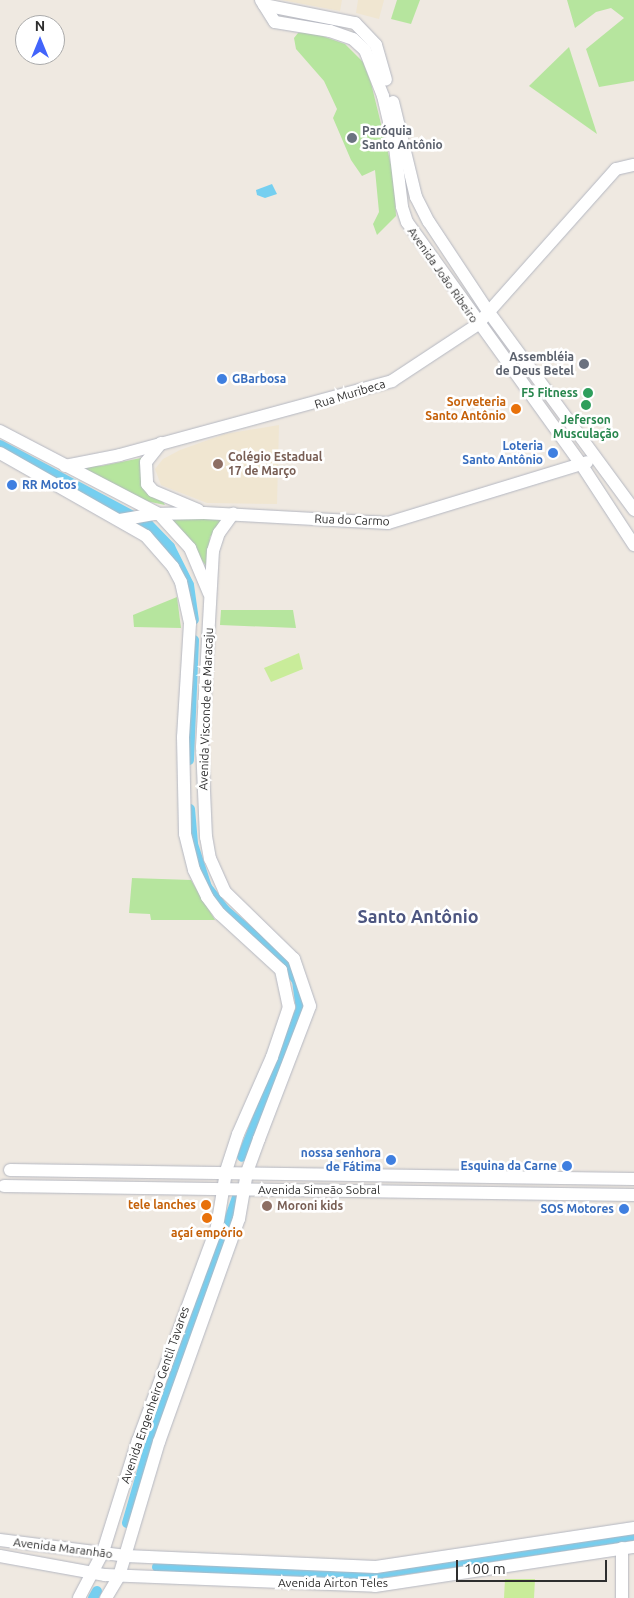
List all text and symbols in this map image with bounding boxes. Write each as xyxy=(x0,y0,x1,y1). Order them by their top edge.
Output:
north arrow xyxy=(15,15,65,65)
text: N xyxy=(35,18,45,34)
place label: Paróquia Santo Antônio xyxy=(362,124,443,152)
marker: Paróquia Santo Antônio xyxy=(346,132,358,144)
street label: Avenida João Ribeiro xyxy=(405,225,481,325)
place label: Assembléia de Deus Betel xyxy=(495,350,574,378)
marker: Assembléia de Deus Betel xyxy=(578,358,590,370)
place label: GBarbosa xyxy=(232,372,286,386)
marker: GBarbosa xyxy=(216,373,228,385)
street label: Rua Muribeca xyxy=(313,376,387,412)
place label: F5 Fitness xyxy=(521,386,578,400)
marker: F5 Fitness xyxy=(582,387,594,399)
place label: Sorveteria Santo Antônio xyxy=(425,395,506,423)
marker: Jeferson Musculação xyxy=(580,399,592,411)
marker: Sorveteria Santo Antônio xyxy=(510,403,522,415)
place label: Jeferson Musculação xyxy=(553,413,619,441)
place label: Loteria Santo Antônio xyxy=(462,439,543,467)
marker: Loteria Santo Antônio xyxy=(547,447,559,459)
place label: Colégio Estadual 17 de Março xyxy=(228,450,322,478)
marker: Colégio Estadual 17 de Março xyxy=(212,458,224,470)
place label: RR Motos xyxy=(22,478,76,492)
marker: RR Motos xyxy=(6,479,18,491)
street label: Rua do Carmo xyxy=(314,511,390,529)
street label: Avenida Visconde de Maracaju xyxy=(196,627,216,791)
district label: Santo Antônio xyxy=(357,905,479,927)
place label: nossa senhora de Fátima xyxy=(301,1146,381,1174)
marker: nossa senhora de Fátima xyxy=(385,1154,397,1166)
place label: Esquina da Carne xyxy=(461,1159,557,1173)
marker: Esquina da Carne xyxy=(561,1160,573,1172)
street label: Avenida Simeão Sobral xyxy=(258,1183,380,1197)
place label: tele lanches xyxy=(128,1198,196,1212)
marker: tele lanches xyxy=(200,1199,212,1211)
place label: Moroni kids xyxy=(277,1199,343,1213)
marker: Moroni kids xyxy=(261,1200,273,1212)
place label: SOS Motores xyxy=(541,1202,614,1216)
marker: SOS Motores xyxy=(618,1203,630,1215)
marker: açaí empório xyxy=(201,1212,213,1224)
place label: açaí empório xyxy=(171,1226,243,1240)
street label: Avenida Engenheiro Gentil Tavares xyxy=(118,1305,192,1485)
street label: Avenida Maranhão xyxy=(12,1535,114,1561)
scale bar xyxy=(459,1550,610,1582)
text: 100 m xyxy=(464,1560,506,1577)
street label: Avenida Airton Teles xyxy=(278,1576,388,1590)

